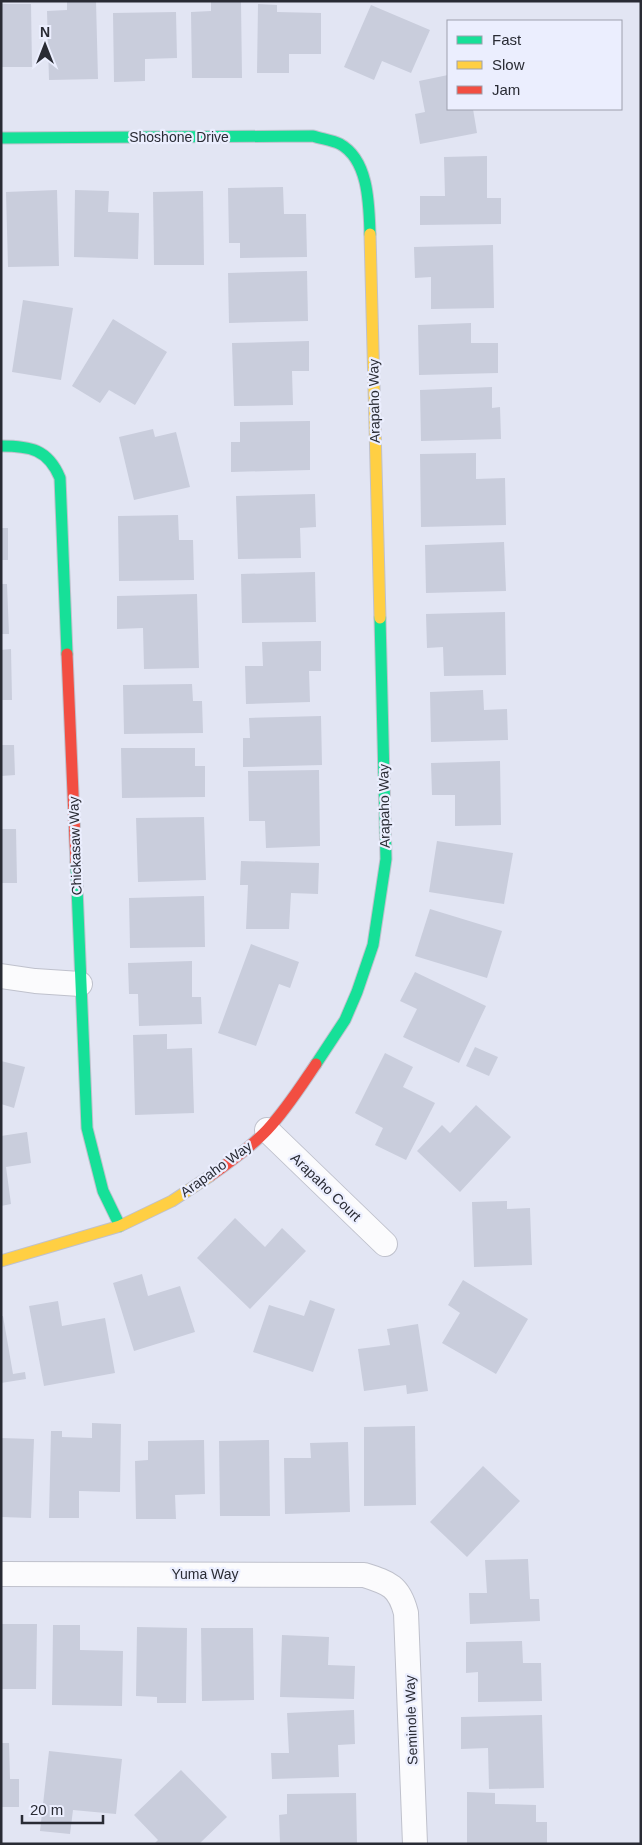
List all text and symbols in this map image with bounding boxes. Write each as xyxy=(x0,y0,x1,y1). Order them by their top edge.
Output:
north arrow xyxy=(20,20,70,70)
legend xyxy=(447,20,622,110)
text: N xyxy=(40,24,50,40)
text: Fast xyxy=(492,31,522,48)
text: Slow xyxy=(492,56,525,73)
text: Jam xyxy=(492,81,520,98)
street label: Shoshone Drive xyxy=(129,129,229,145)
street label: Arapaho Way xyxy=(365,359,383,443)
street label: Arapaho Way xyxy=(375,764,393,848)
street label: Chickasaw Way xyxy=(65,796,85,896)
street label: Arapaho Way xyxy=(177,1138,255,1200)
street label: Arapaho Court xyxy=(288,1150,364,1224)
street label: Yuma Way xyxy=(171,1566,239,1582)
street label: Seminole Way xyxy=(401,1675,421,1765)
scale bar xyxy=(22,1792,104,1824)
text: 20 m xyxy=(30,1801,63,1818)

